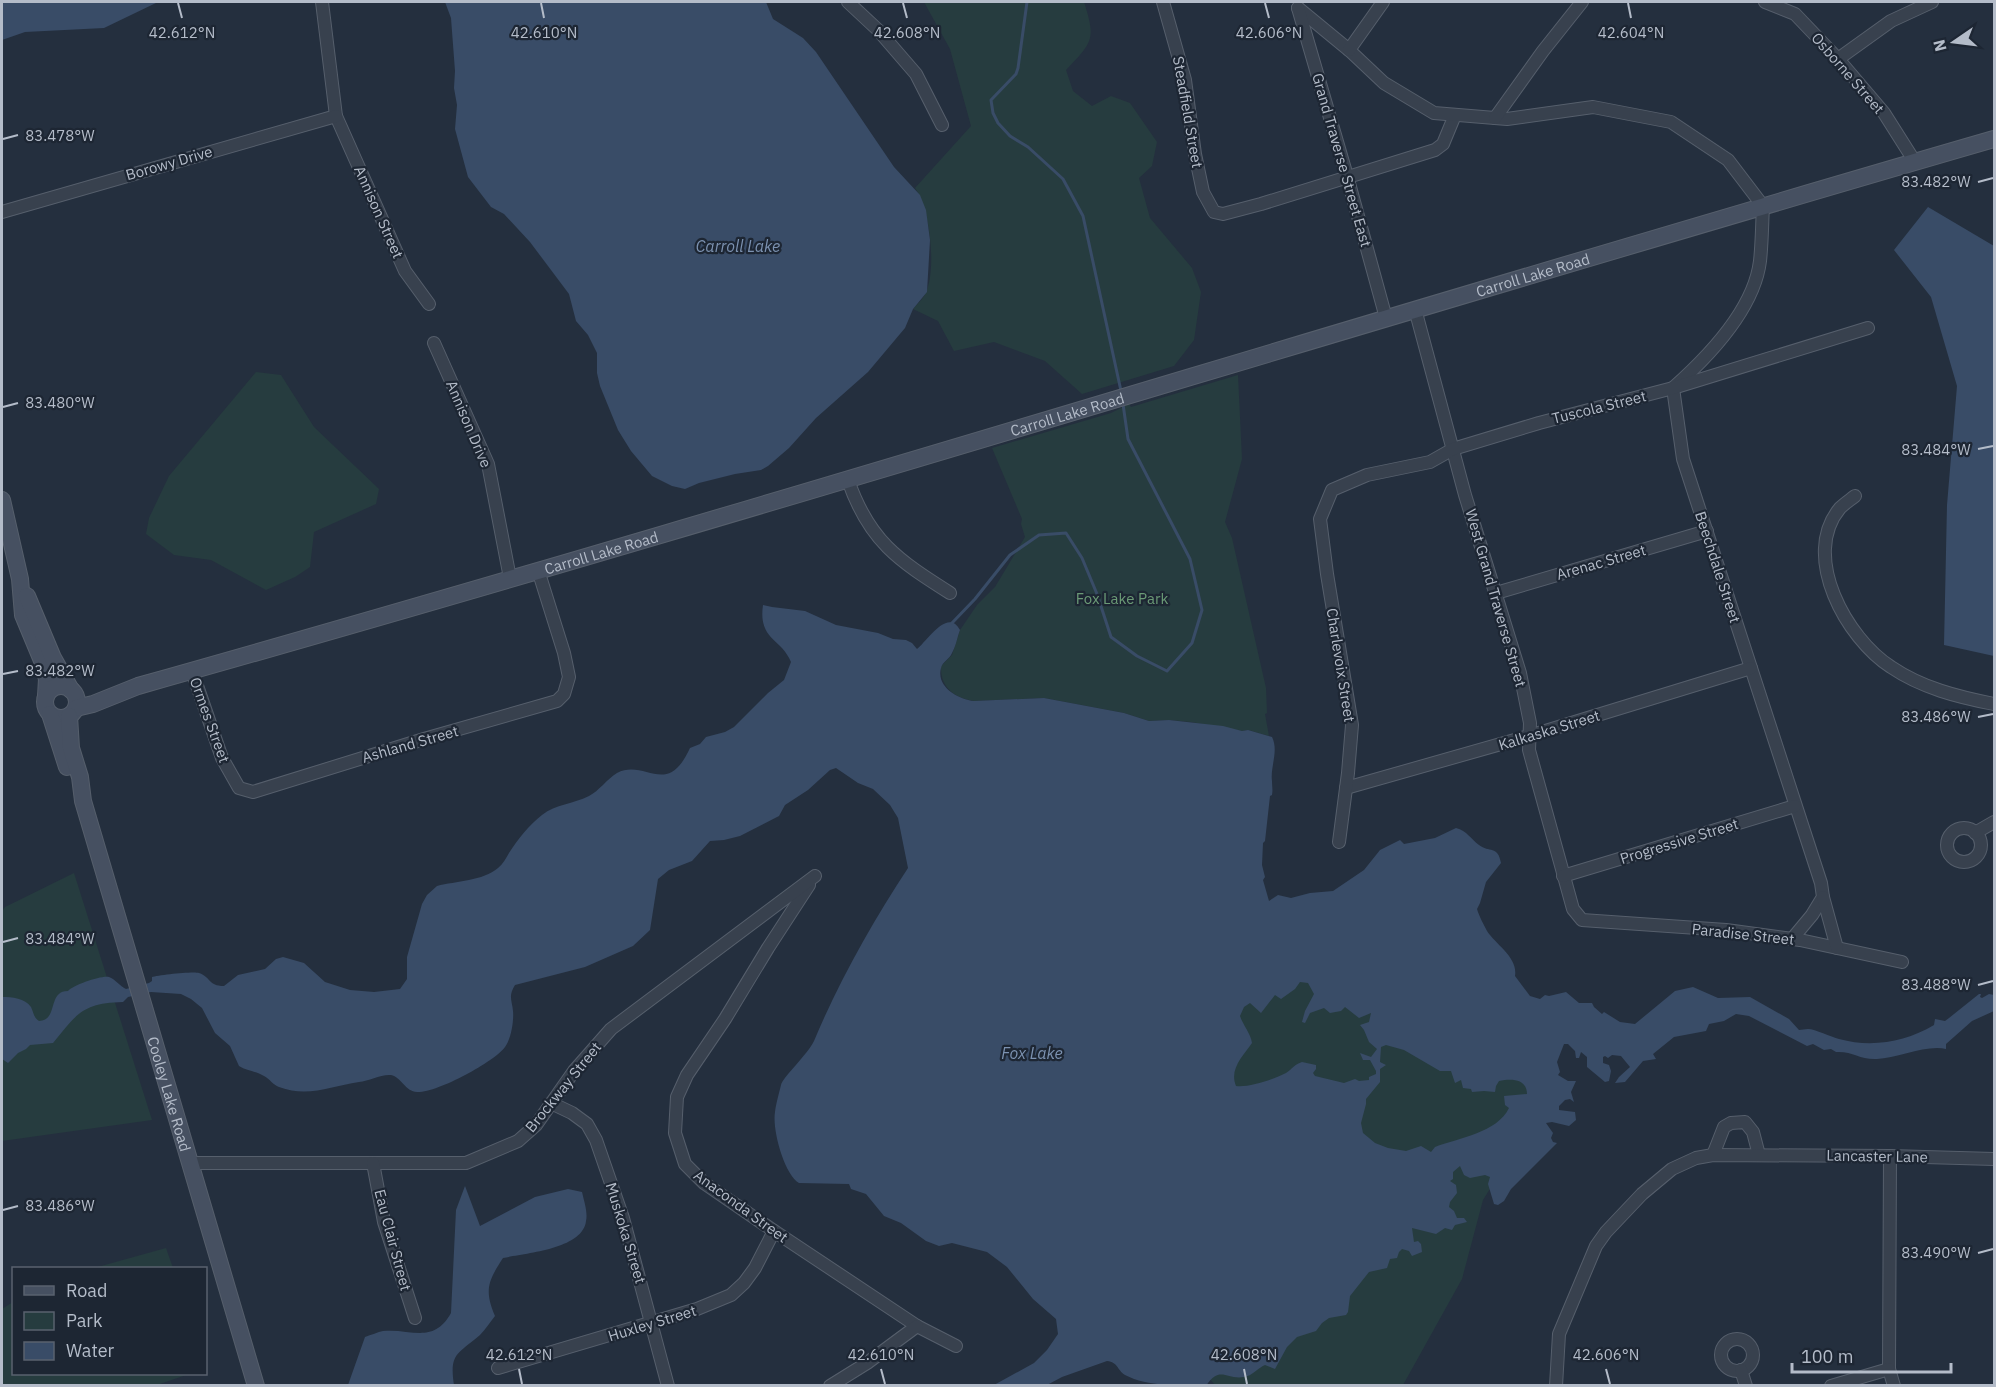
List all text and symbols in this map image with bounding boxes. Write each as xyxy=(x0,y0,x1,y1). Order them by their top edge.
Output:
north arrow xyxy=(1924,12,1984,72)
text: 42.612°N xyxy=(149,23,215,42)
text: 42.610°N xyxy=(511,23,577,42)
text: 42.608°N xyxy=(874,23,940,42)
text: 42.606°N xyxy=(1236,23,1302,42)
text: 42.604°N xyxy=(1598,23,1664,42)
street label: Osborne Street xyxy=(1807,28,1889,118)
text: N xyxy=(1928,38,1951,54)
street label: Steadfield Street xyxy=(1169,55,1207,169)
street label: Grand Traverse Street East xyxy=(1308,71,1376,249)
text: 83.478°W xyxy=(25,126,95,145)
street label: Borowy Drive xyxy=(123,142,215,184)
street label: Annison Street xyxy=(350,163,408,261)
text: 83.482°W xyxy=(1901,172,1971,191)
water label: Carroll Lake xyxy=(696,236,780,256)
street label: Carroll Lake Road xyxy=(1473,249,1592,301)
street label: Annison Drive xyxy=(442,377,496,471)
street label: Tuscola Street xyxy=(1550,386,1648,428)
street label: Carroll Lake Road xyxy=(1008,388,1126,440)
text: 83.480°W xyxy=(25,393,95,412)
text: 83.484°W xyxy=(1901,440,1971,459)
street label: West Grand Traverse Street xyxy=(1461,507,1531,689)
street label: Beechdale Street xyxy=(1691,509,1745,625)
street label: Carroll Lake Road xyxy=(542,527,660,578)
street label: Arenac Street xyxy=(1554,540,1648,584)
park label: Fox Lake Park xyxy=(1076,589,1168,608)
street label: Charlevoix Street xyxy=(1323,607,1359,723)
text: 83.482°W xyxy=(25,661,95,680)
street label: Ormes Street xyxy=(186,675,234,765)
street label: Kalkaska Street xyxy=(1496,706,1602,754)
text: 83.486°W xyxy=(1901,707,1971,726)
street label: Ashland Street xyxy=(360,721,460,767)
street label: Progressive Street xyxy=(1617,814,1741,868)
street label: Paradise Street xyxy=(1691,919,1795,949)
text: 83.484°W xyxy=(25,929,95,948)
text: 83.488°W xyxy=(1901,975,1971,994)
street label: Cooley Lake Road xyxy=(144,1034,196,1154)
street label: Brockway Street xyxy=(521,1038,605,1136)
water label: Fox Lake xyxy=(1001,1043,1063,1063)
street label: Lancaster Lane xyxy=(1826,1146,1928,1166)
street label: Anaconda Street xyxy=(690,1165,792,1247)
street label: Muskoka Street xyxy=(602,1180,650,1286)
street label: Eau Clair Street xyxy=(370,1187,416,1293)
text: 83.486°W xyxy=(25,1196,95,1215)
text: 83.490°W xyxy=(1901,1243,1971,1262)
legend xyxy=(12,1267,207,1375)
text: Road xyxy=(66,1279,107,1302)
street label: Huxley Street xyxy=(606,1301,698,1345)
text: Park xyxy=(66,1309,103,1332)
scale bar xyxy=(1792,1336,1951,1374)
text: Water xyxy=(66,1339,115,1362)
text: 42.612°N xyxy=(486,1345,552,1364)
text: 42.610°N xyxy=(848,1345,914,1364)
text: 42.608°N xyxy=(1211,1345,1277,1364)
text: 42.606°N xyxy=(1573,1345,1639,1364)
text: 100 m xyxy=(1801,1345,1853,1368)

